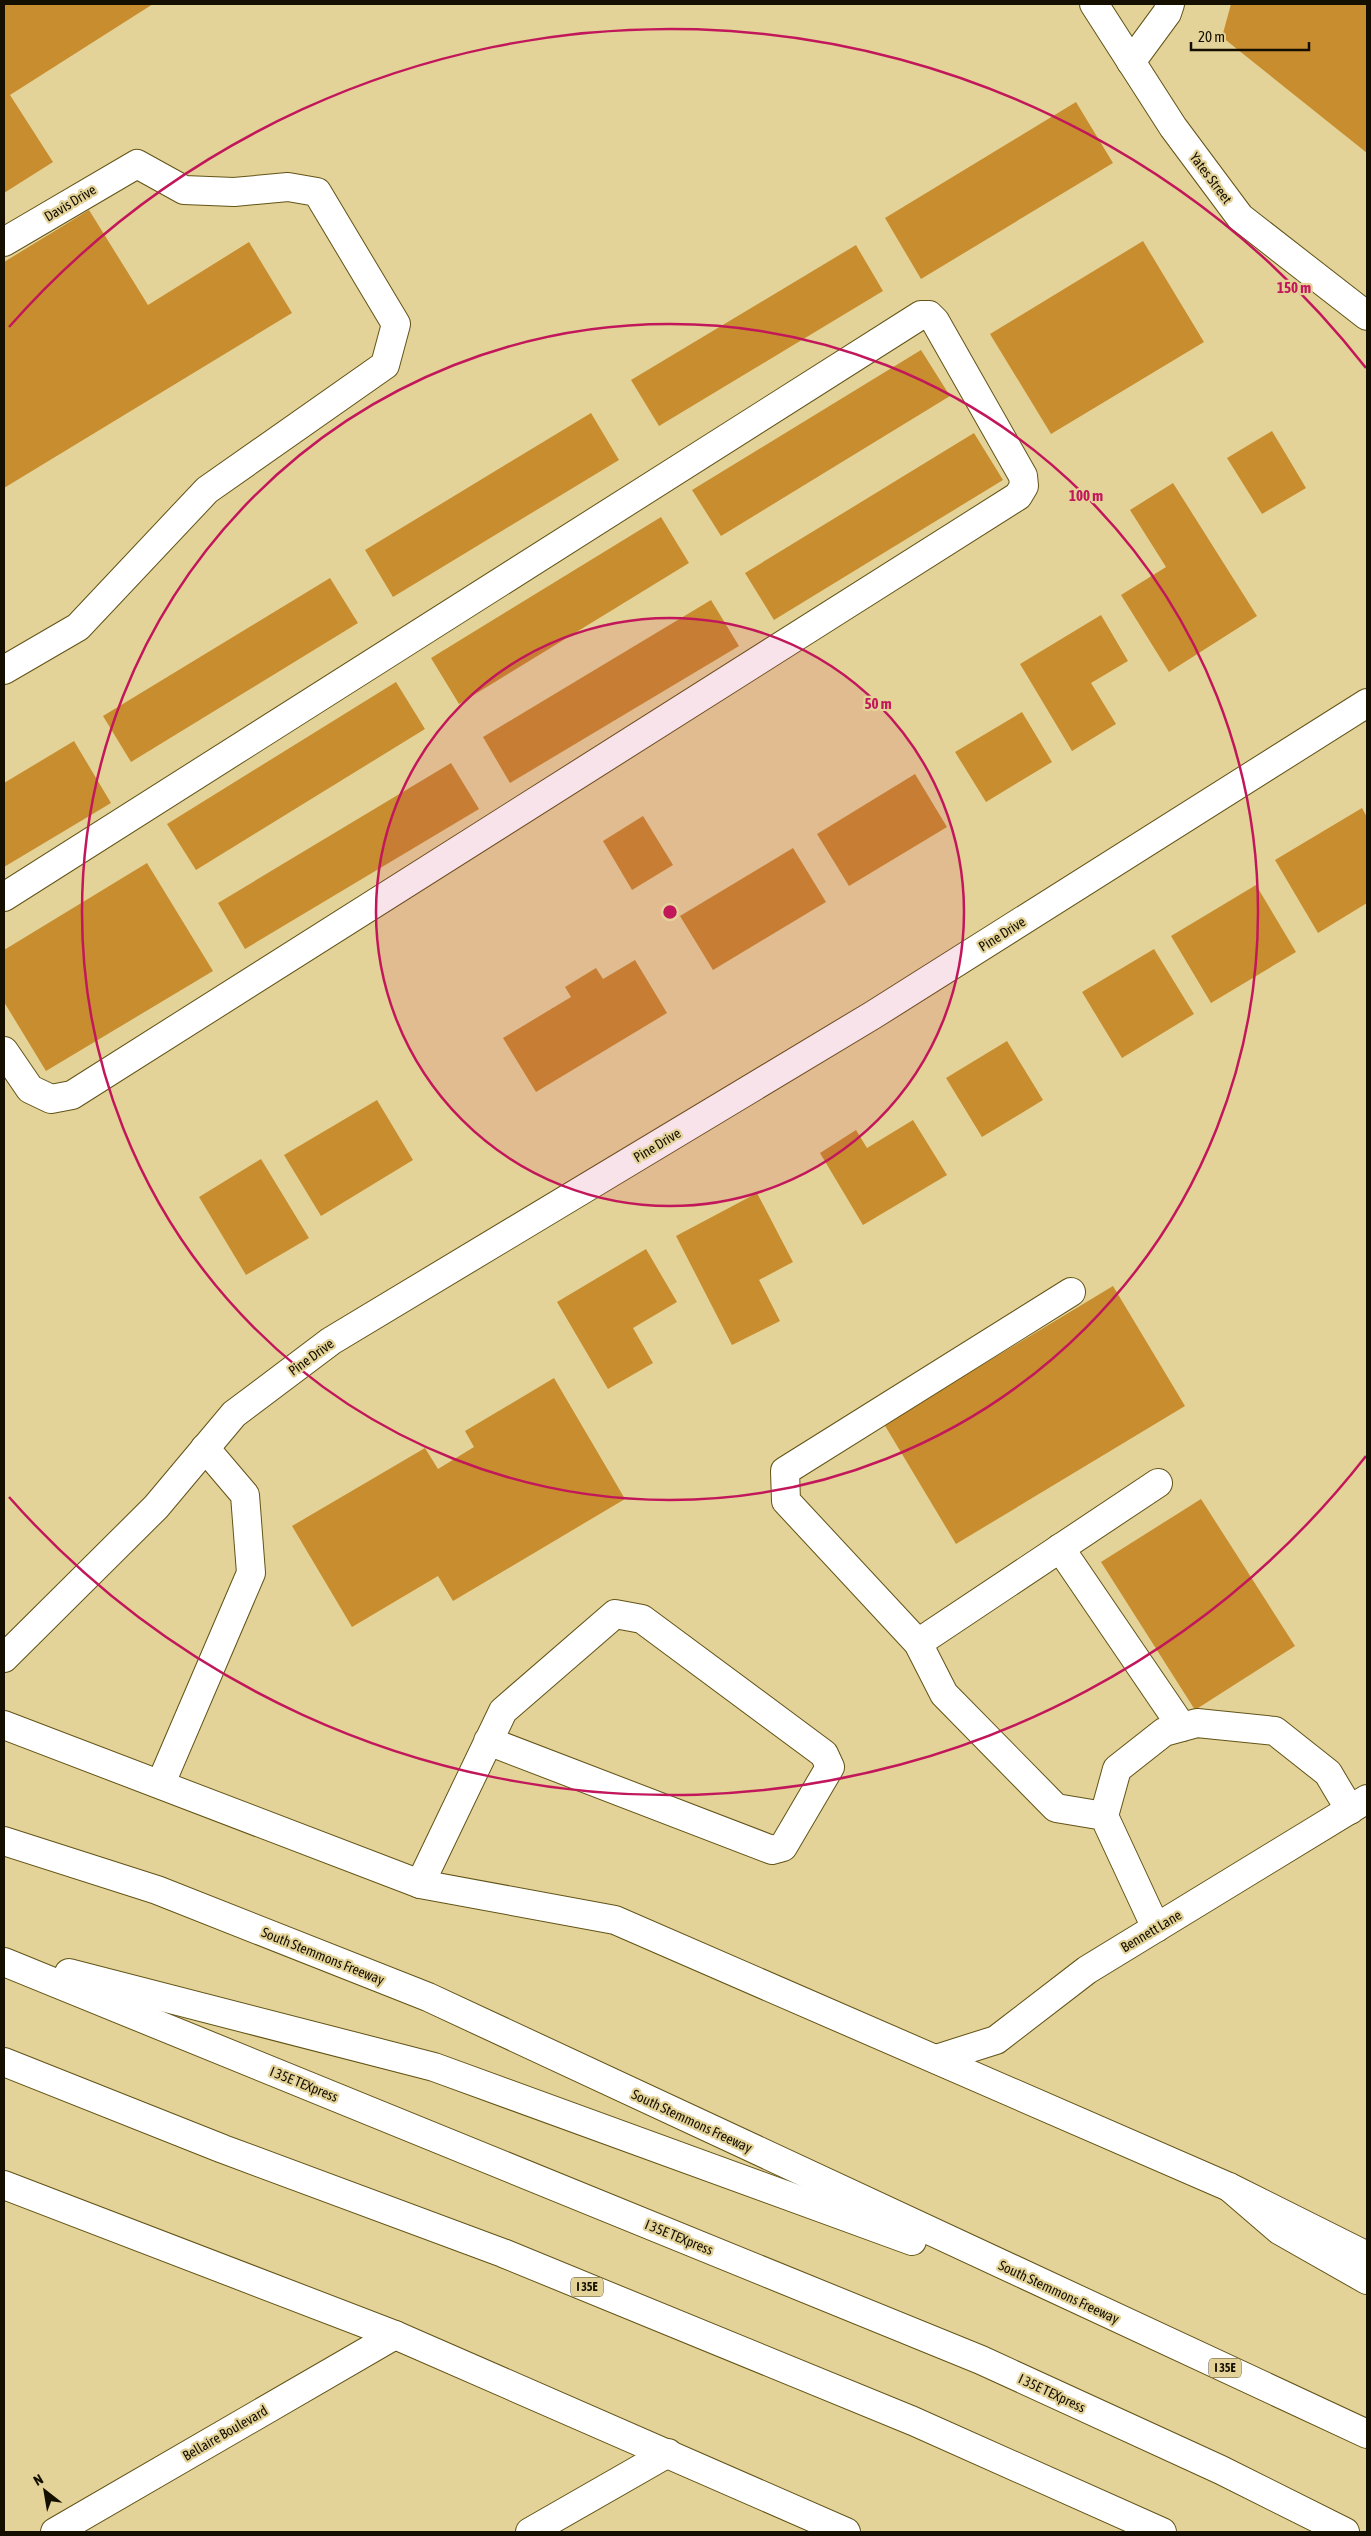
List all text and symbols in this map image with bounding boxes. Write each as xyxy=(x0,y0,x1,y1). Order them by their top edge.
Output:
scale bar xyxy=(1191,20,1308,52)
text: 20 m xyxy=(1198,28,1225,45)
street label: Yates Street xyxy=(1187,149,1235,207)
street label: Davis Drive xyxy=(41,181,99,225)
text: 150 m xyxy=(1277,279,1311,296)
text: 100 m xyxy=(1069,487,1103,504)
text: 50 m xyxy=(865,695,892,712)
centre of rings xyxy=(661,903,679,921)
street label: Pine Drive xyxy=(976,913,1028,955)
street label: Pine Drive xyxy=(631,1125,683,1165)
street label: Pine Drive xyxy=(285,1335,337,1379)
street label: Bennett Lane xyxy=(1118,1907,1184,1955)
street label: South Stemmons Freeway xyxy=(259,1924,387,1988)
street label: I 35E TEXpress xyxy=(268,2063,340,2105)
street label: South Stemmons Freeway xyxy=(629,2086,755,2156)
street label: I 35E TEXpress xyxy=(643,2216,715,2258)
street label: South Stemmons Freeway xyxy=(996,2257,1122,2327)
road number: I 35E xyxy=(571,2278,603,2296)
road number: I 35E xyxy=(1209,2358,1241,2378)
street label: I 35E TEXpress xyxy=(1016,2371,1088,2415)
street label: Bellaire Boulevard xyxy=(180,2402,270,2464)
north arrow xyxy=(20,2466,70,2516)
text: N xyxy=(31,2471,46,2489)

